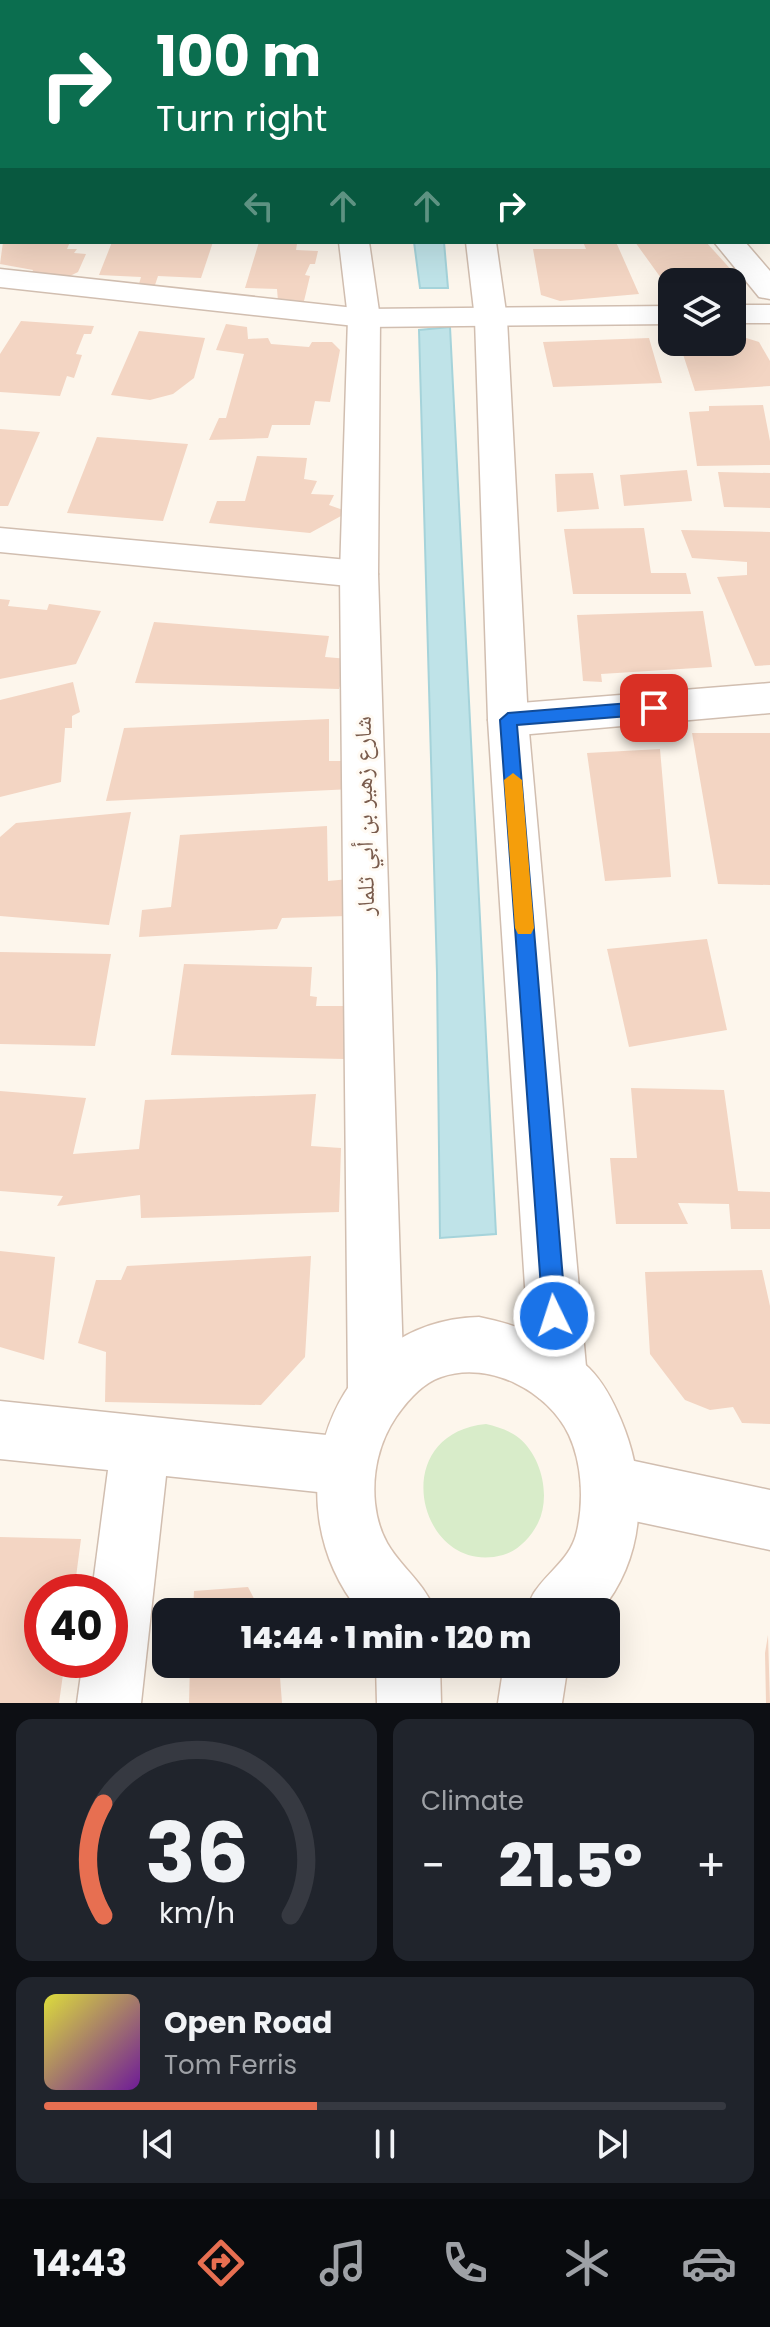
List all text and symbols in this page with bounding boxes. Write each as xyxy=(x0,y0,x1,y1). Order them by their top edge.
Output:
text: 100 m xyxy=(156,17,321,96)
icon: right xyxy=(24,32,128,136)
text: Turn right xyxy=(156,93,327,144)
icon: left xyxy=(237,184,281,228)
icon: ahead xyxy=(321,184,365,228)
icon: ahead xyxy=(405,184,449,228)
icon: right xyxy=(489,184,533,228)
map controls xyxy=(658,268,746,356)
button: layers xyxy=(658,268,746,356)
pin xyxy=(620,674,688,742)
icon: arrive xyxy=(632,686,676,730)
street label: شارع زهير بن أبي ثلمار xyxy=(346,716,385,917)
position arrow xyxy=(512,1274,596,1358)
speed limit sign: 40 xyxy=(24,1574,128,1678)
text: 14:44 · 1 min · 120 m xyxy=(241,1616,531,1659)
text: Climate xyxy=(421,1783,524,1819)
text: 36 xyxy=(145,1795,248,1911)
text: 21.5° xyxy=(499,1824,642,1908)
text: − xyxy=(421,1835,445,1896)
text: + xyxy=(696,1835,726,1896)
text: km/h xyxy=(158,1893,235,1933)
text: Open Road xyxy=(164,2001,332,2044)
text: Tom Ferris xyxy=(164,2047,297,2083)
icon: previous xyxy=(136,2122,180,2166)
icon: pause xyxy=(363,2122,407,2166)
icon: next xyxy=(590,2122,634,2166)
icon: directions xyxy=(193,2235,249,2291)
icon: music xyxy=(315,2235,371,2291)
icon: phone xyxy=(437,2235,493,2291)
icon: climate xyxy=(559,2235,615,2291)
icon: car xyxy=(681,2235,737,2291)
text: 14:43 xyxy=(33,2238,127,2289)

